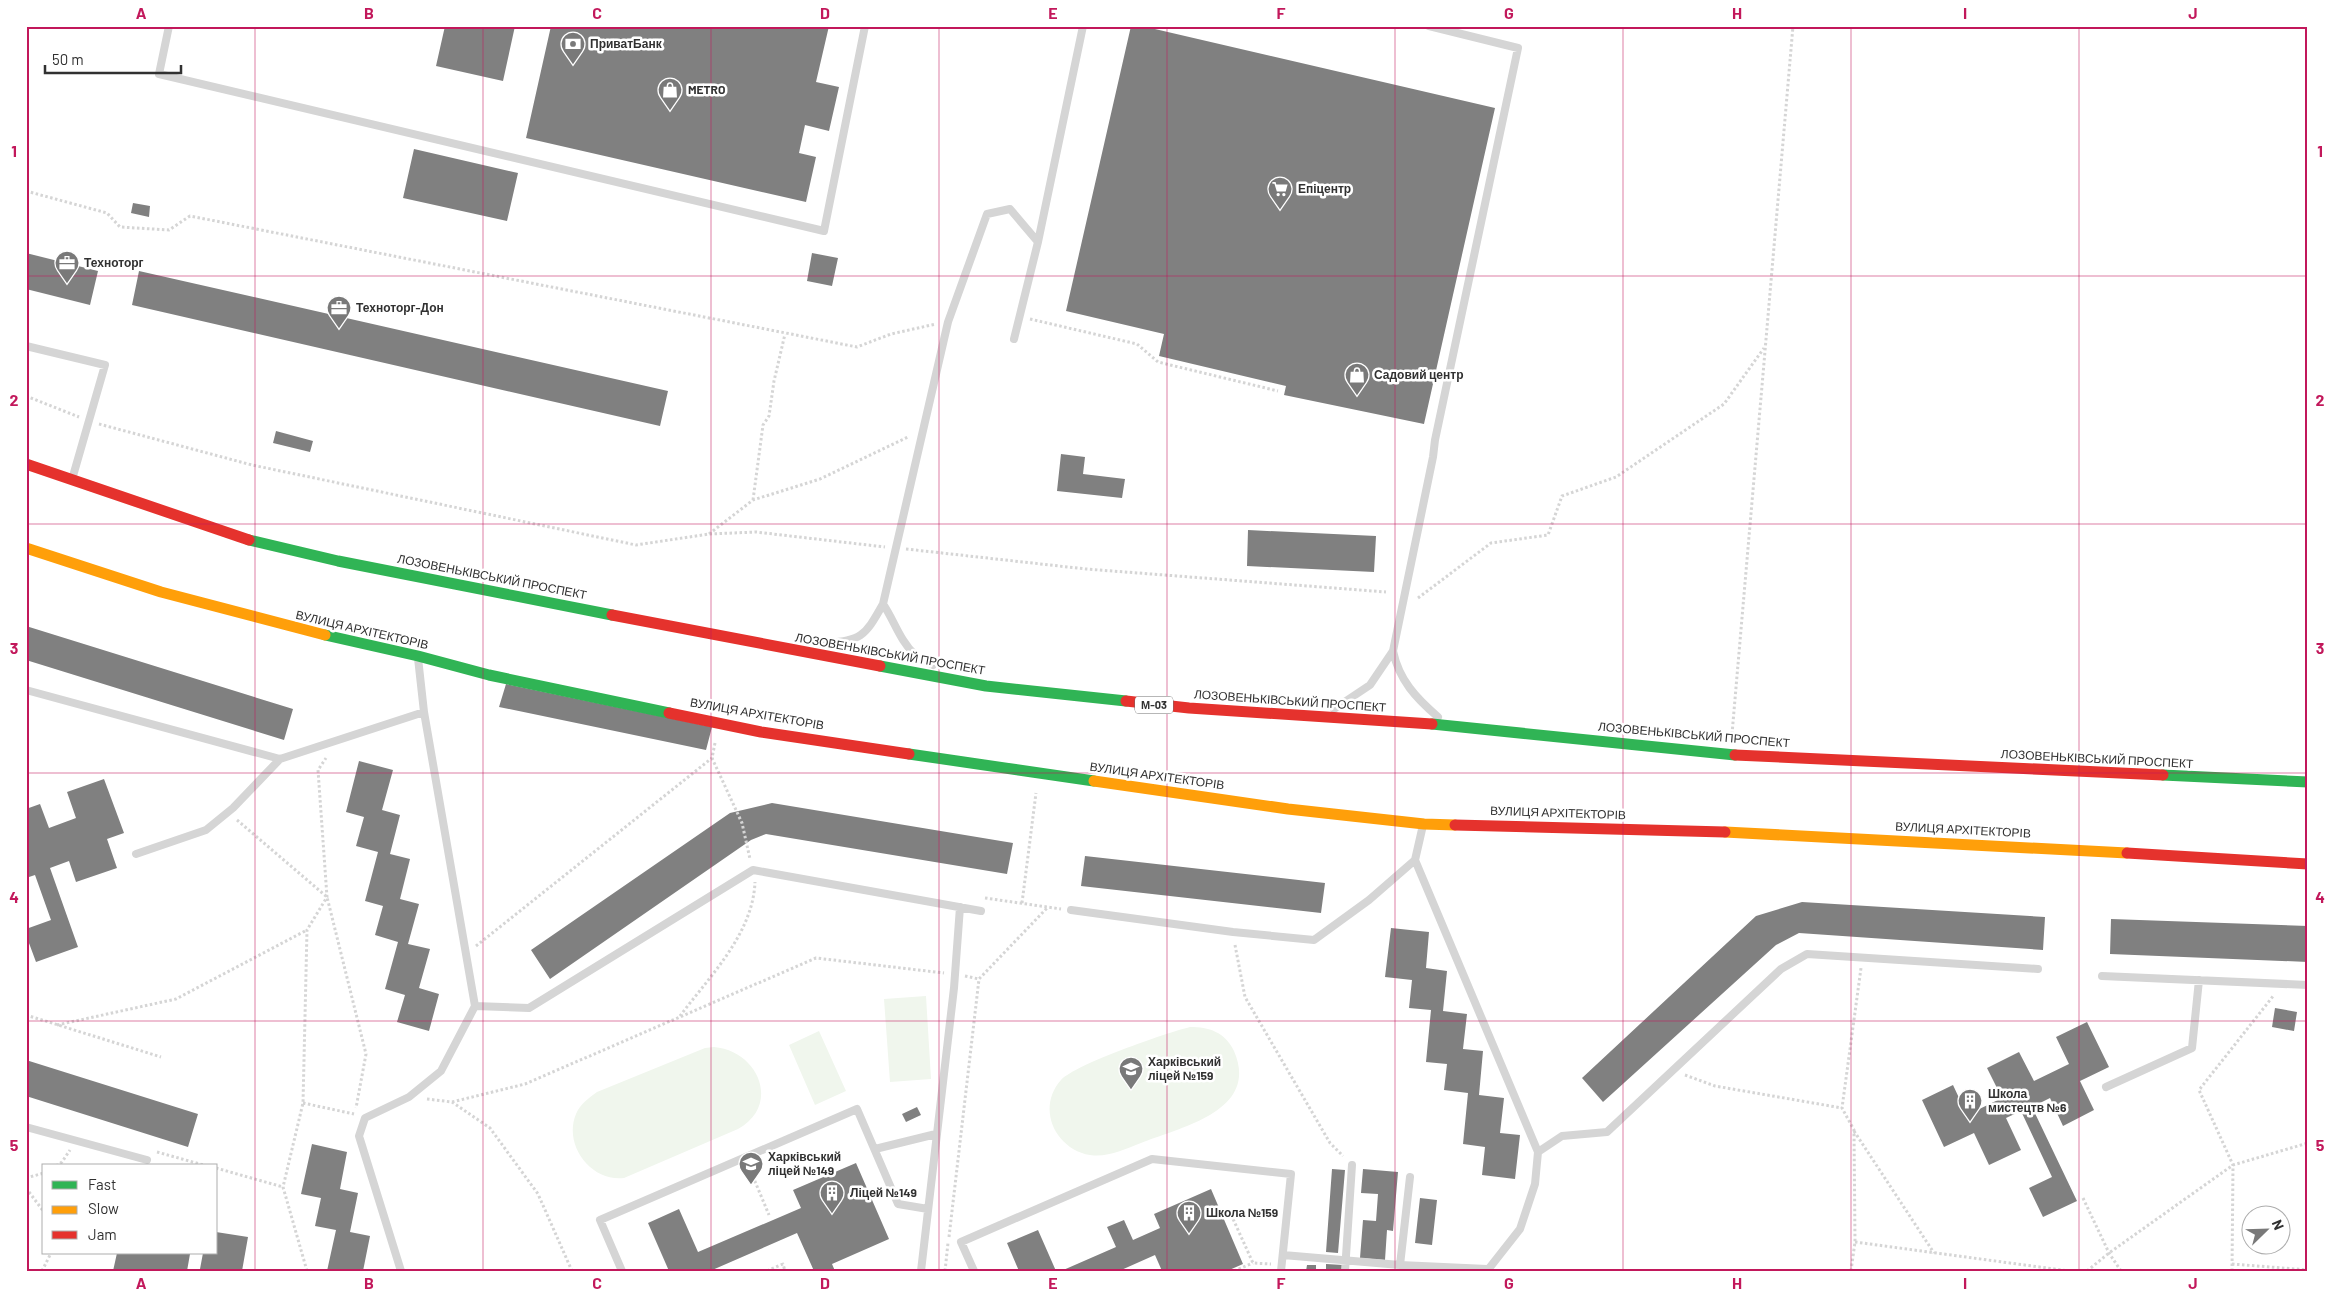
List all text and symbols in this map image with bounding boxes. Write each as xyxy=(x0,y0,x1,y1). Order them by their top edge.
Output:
text: A xyxy=(136,3,147,22)
text: B xyxy=(364,3,374,22)
text: C xyxy=(592,3,602,22)
text: D xyxy=(820,3,830,22)
text: E xyxy=(1048,3,1058,22)
text: F xyxy=(1277,3,1286,22)
text: G xyxy=(1504,3,1514,22)
text: H xyxy=(1732,3,1742,22)
text: I xyxy=(1963,3,1967,22)
text: J xyxy=(2188,3,2198,22)
bank icon: ПриватБанк xyxy=(560,31,586,65)
place label: ПриватБанк xyxy=(590,36,663,51)
scale bar xyxy=(45,42,181,74)
text: 50 m xyxy=(52,50,84,68)
shop icon: METRO xyxy=(657,77,683,111)
place label: METRO xyxy=(688,82,725,96)
text: 1 xyxy=(11,141,17,160)
text: 1 xyxy=(2317,141,2323,160)
supermarket icon: Епіцентр xyxy=(1267,176,1293,210)
place label: Епіцентр xyxy=(1298,181,1351,196)
office icon: Техноторг xyxy=(54,250,80,284)
place label: Техноторг xyxy=(84,255,144,270)
office icon: Техноторг-Дон xyxy=(326,295,352,329)
place label: Техноторг-Дон xyxy=(356,300,444,315)
shop icon: Садовий центр xyxy=(1344,362,1370,396)
place label: Садовий центр xyxy=(1374,367,1463,382)
text: 2 xyxy=(10,390,19,409)
text: 2 xyxy=(2316,390,2325,409)
street label: ЛОЗОВЕНЬКІВСЬКИЙ ПРОСПЕКТ xyxy=(396,551,589,601)
street label: ВУЛИЦЯ АРХІТЕКТОРІВ xyxy=(294,607,430,652)
street label: ЛОЗОВЕНЬКІВСЬКИЙ ПРОСПЕКТ xyxy=(794,629,987,677)
text: 3 xyxy=(10,638,18,657)
text: 3 xyxy=(2316,638,2324,657)
street label: ЛОЗОВЕНЬКІВСЬКИЙ ПРОСПЕКТ xyxy=(1193,686,1387,714)
street label: ВУЛИЦЯ АРХІТЕКТОРІВ xyxy=(689,694,825,733)
road number: М-03 xyxy=(1135,696,1173,714)
street label: ЛОЗОВЕНЬКІВСЬКИЙ ПРОСПЕКТ xyxy=(1598,719,1791,749)
street label: ЛОЗОВЕНЬКІВСЬКИЙ ПРОСПЕКТ xyxy=(2000,746,2194,770)
street label: ВУЛИЦЯ АРХІТЕКТОРІВ xyxy=(1089,759,1225,792)
street label: ВУЛИЦЯ АРХІТЕКТОРІВ xyxy=(1490,803,1626,822)
street label: ВУЛИЦЯ АРХІТЕКТОРІВ xyxy=(1895,818,2031,841)
text: 4 xyxy=(9,887,19,906)
text: 4 xyxy=(2315,887,2325,906)
place label: Харківський ліцей №159 xyxy=(1148,1054,1221,1083)
school or university icon: Харківський ліцей №159 xyxy=(1118,1056,1144,1090)
place label: Школа мистецтв №6 xyxy=(1988,1086,2067,1115)
building icon: Школа мистецтв №6 xyxy=(1957,1088,1983,1122)
text: 5 xyxy=(10,1135,19,1154)
text: 5 xyxy=(2316,1135,2325,1154)
place label: Харківський ліцей №149 xyxy=(768,1149,841,1178)
school or university icon: Харківський ліцей №149 xyxy=(738,1151,764,1185)
legend xyxy=(42,1164,218,1254)
text: Fast xyxy=(88,1175,116,1193)
building icon: Ліцей №149 xyxy=(819,1180,845,1214)
place label: Ліцей №149 xyxy=(850,1185,917,1200)
text: Slow xyxy=(88,1199,119,1217)
building icon: Школа №159 xyxy=(1176,1200,1202,1234)
north arrow xyxy=(2242,1204,2292,1254)
place label: Школа №159 xyxy=(1206,1205,1278,1219)
text: N xyxy=(2269,1217,2288,1232)
text: Jam xyxy=(88,1225,117,1243)
text: A xyxy=(136,1273,147,1292)
text: B xyxy=(364,1273,374,1292)
text: C xyxy=(592,1273,602,1292)
text: D xyxy=(820,1273,830,1292)
text: E xyxy=(1048,1273,1058,1292)
text: F xyxy=(1277,1273,1286,1292)
text: G xyxy=(1504,1273,1514,1292)
text: H xyxy=(1732,1273,1742,1292)
text: I xyxy=(1963,1273,1967,1292)
text: J xyxy=(2188,1273,2198,1292)

